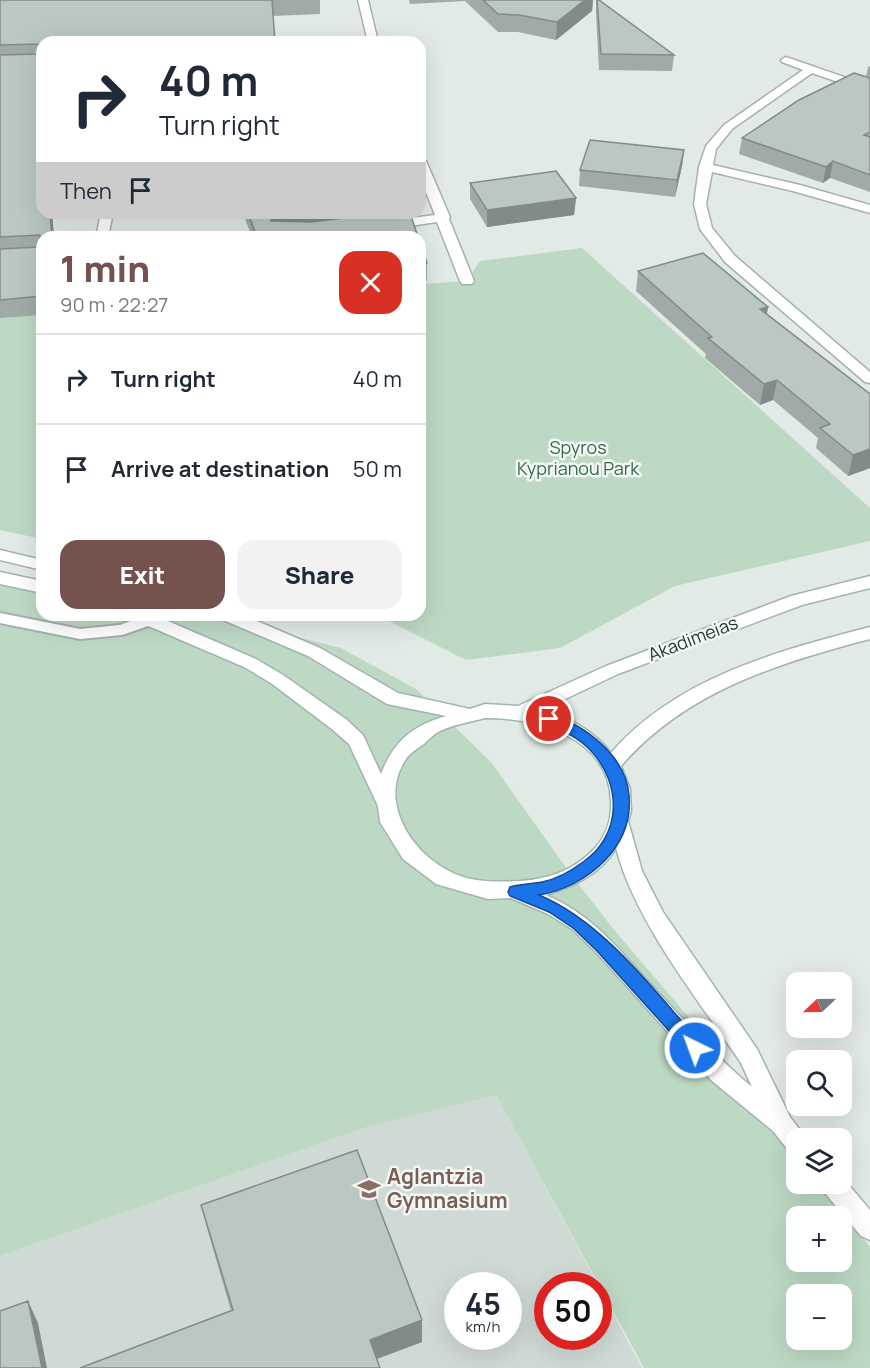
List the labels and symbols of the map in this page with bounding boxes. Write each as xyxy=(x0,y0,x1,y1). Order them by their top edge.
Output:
park label: Spyros Kyprianou Park xyxy=(517,435,640,480)
street label: Akadimeias xyxy=(644,610,741,666)
pin xyxy=(523,693,574,744)
north arrow xyxy=(786,972,852,1038)
position arrow xyxy=(663,1016,727,1080)
place label: Aglantzia Gymnasium xyxy=(387,1162,508,1214)
school or university icon: Aglantzia Gymnasium xyxy=(356,1176,382,1202)
speed limit sign: 50 xyxy=(534,1272,612,1350)

